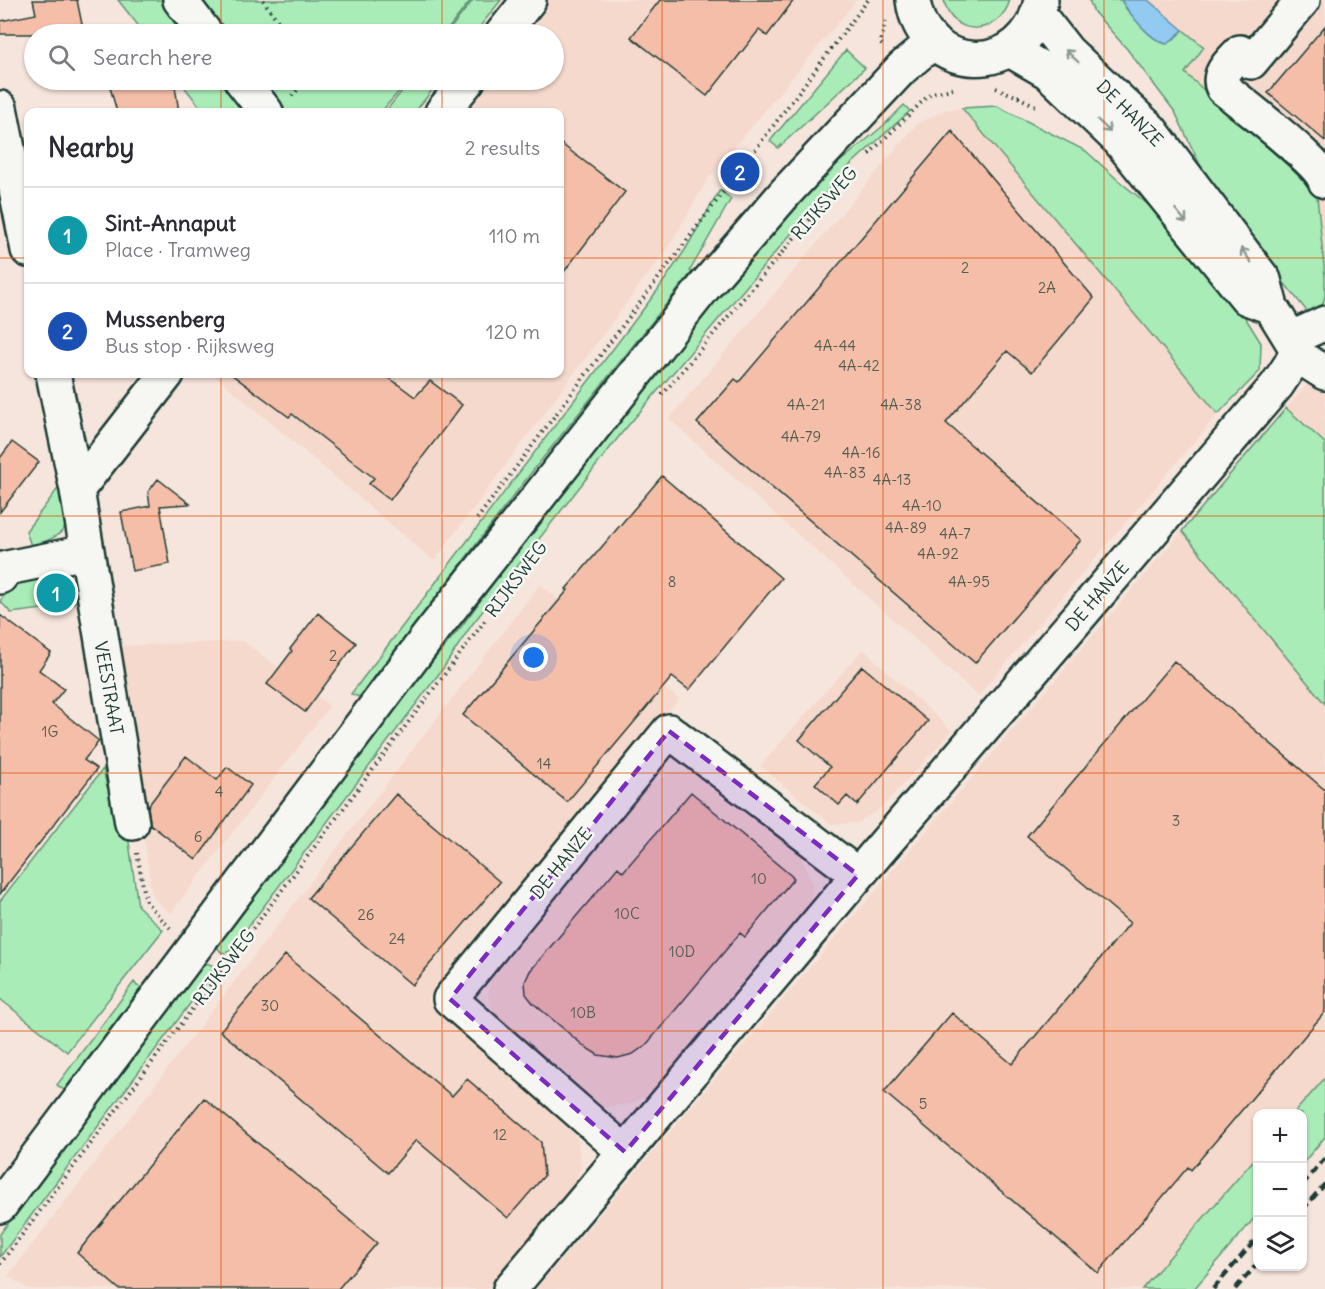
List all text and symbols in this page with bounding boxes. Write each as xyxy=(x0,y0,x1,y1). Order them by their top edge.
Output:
search box xyxy=(24,24,564,90)
icon: search xyxy=(45,41,78,74)
text: Search here xyxy=(93,43,212,71)
one-way arrow xyxy=(1065,49,1080,63)
street label: DE HANZE xyxy=(1092,75,1168,151)
one-way arrow xyxy=(1096,119,1111,133)
text: Nearby xyxy=(48,131,134,164)
text: 2 results xyxy=(465,135,540,160)
pin: 2 xyxy=(720,150,760,195)
street label: RIJKSWEG xyxy=(786,162,862,244)
one-way arrow xyxy=(1174,208,1187,224)
text: Sint-Annaput xyxy=(105,209,236,237)
text: 1 xyxy=(64,223,71,248)
text: 110 m xyxy=(489,223,540,248)
text: Place · Tramweg xyxy=(105,237,251,262)
one-way arrow xyxy=(1240,248,1252,264)
house number: 2 xyxy=(961,258,969,277)
house number: 2A xyxy=(1038,278,1056,297)
text: Mussenberg xyxy=(105,305,225,333)
text: 2 xyxy=(62,319,73,344)
text: 120 m xyxy=(486,319,540,344)
text: Bus stop · Rijksweg xyxy=(105,333,275,358)
house number: 4A-44 xyxy=(814,336,856,355)
house number: 4A-42 xyxy=(838,356,880,375)
house number: 4A-21 xyxy=(787,395,825,414)
house number: 4A-38 xyxy=(880,395,922,414)
house number: 4A-79 xyxy=(781,427,821,446)
house number: 4A-16 xyxy=(842,443,880,462)
house number: 4A-83 xyxy=(824,463,866,482)
house number: 4A-13 xyxy=(873,470,911,489)
house number: 4A-10 xyxy=(902,496,942,515)
house number: 4A-89 xyxy=(885,518,927,537)
house number: 4A-7 xyxy=(939,524,971,543)
street label: RIJKSWEG xyxy=(480,536,552,622)
house number: 4A-92 xyxy=(917,544,959,563)
street label: DE HANZE xyxy=(1060,556,1134,636)
pin: 1 xyxy=(36,570,76,616)
house number: 8 xyxy=(668,572,676,591)
house number: 4A-95 xyxy=(948,572,990,591)
street label: VEESTRAAT xyxy=(89,639,129,737)
your location xyxy=(519,643,548,672)
house number: 2 xyxy=(329,646,337,665)
house number: 1G xyxy=(42,722,59,741)
house number: 14 xyxy=(537,754,552,773)
house number: 4 xyxy=(215,782,224,801)
house number: 3 xyxy=(1172,811,1180,830)
street label: DE HANZE xyxy=(525,823,597,903)
house number: 6 xyxy=(194,827,202,846)
house number: 10 xyxy=(751,869,767,888)
house number: 10C xyxy=(614,904,640,923)
house number: 26 xyxy=(358,905,374,924)
street label: RIJKSWEG xyxy=(188,924,260,1010)
house number: 24 xyxy=(389,929,406,948)
house number: 10D xyxy=(669,942,695,961)
house number: 30 xyxy=(261,996,279,1015)
house number: 10B xyxy=(570,1003,596,1022)
house number: 5 xyxy=(919,1094,927,1113)
map controls xyxy=(1253,1109,1307,1271)
button: + xyxy=(1253,1109,1307,1163)
house number: 12 xyxy=(493,1125,507,1144)
button: − xyxy=(1253,1163,1307,1217)
button: layers xyxy=(1253,1217,1307,1271)

